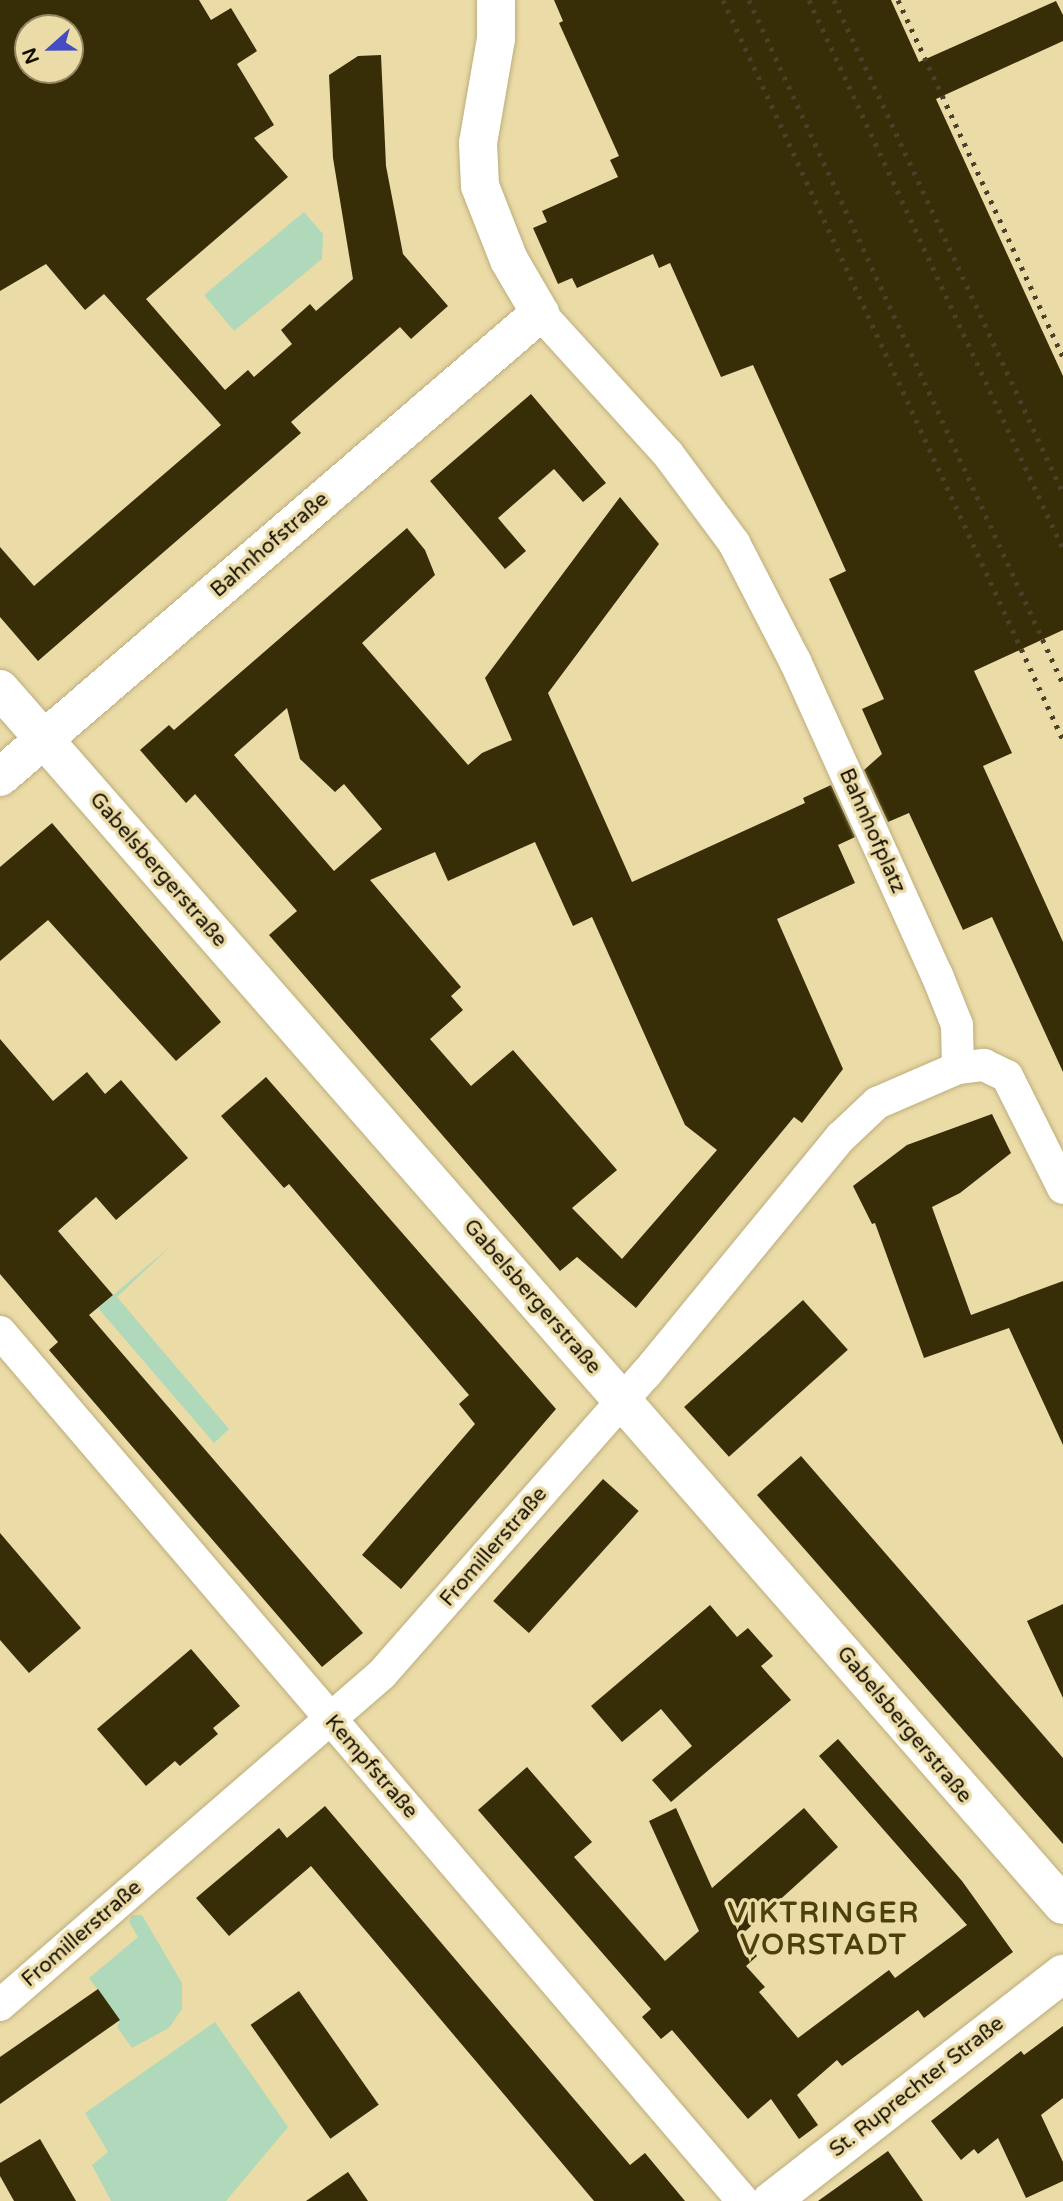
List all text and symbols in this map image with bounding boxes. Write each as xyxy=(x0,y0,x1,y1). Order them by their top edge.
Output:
north arrow xyxy=(14,14,84,84)
text: N xyxy=(18,45,44,67)
street label: Bahnhofstraße xyxy=(206,487,334,603)
street label: Bahnhofplatz xyxy=(833,765,911,897)
street label: Gabelsbergerstraße xyxy=(84,788,232,952)
street label: Gabelsbergerstraße xyxy=(458,1215,606,1379)
street label: Fromillerstraße xyxy=(435,1482,553,1612)
street label: Gabelsbergerstraße xyxy=(831,1642,977,1808)
street label: Kempfstraße xyxy=(319,1710,423,1824)
street label: Fromillerstraße xyxy=(17,1875,147,1993)
district label: VIKTRINGER VORSTADT xyxy=(729,1896,919,1962)
street label: St. Ruprechter Straße xyxy=(825,2011,1009,2163)

